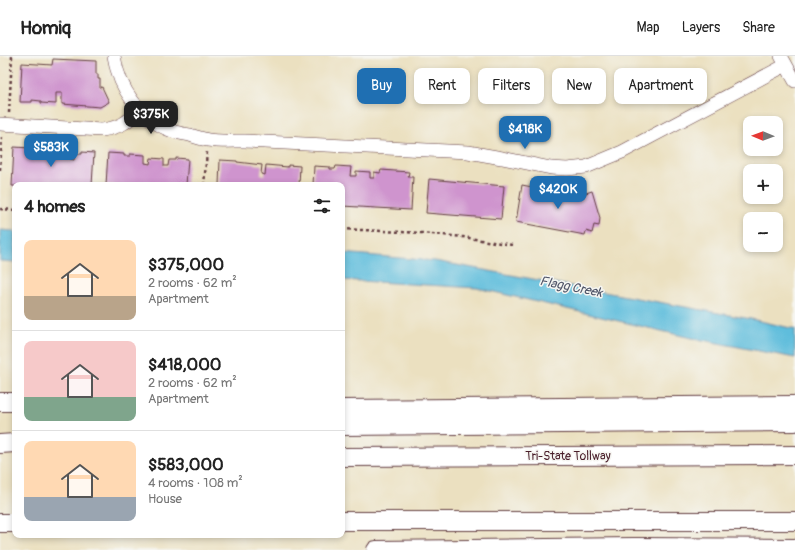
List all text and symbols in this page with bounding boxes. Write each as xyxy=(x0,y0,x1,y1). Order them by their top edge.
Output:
text: Homiq xyxy=(20,16,71,40)
text: Map xyxy=(637,19,660,36)
text: Layers xyxy=(682,19,720,36)
text: Share xyxy=(742,19,775,36)
chip: Buy xyxy=(357,68,406,104)
chip: Rent xyxy=(414,68,470,104)
chip: Filters xyxy=(478,68,544,104)
chip: New xyxy=(552,68,606,104)
chip: Apartment xyxy=(614,68,707,104)
pin: $375K xyxy=(123,101,179,135)
text: $375K xyxy=(133,106,169,122)
pin: $418K xyxy=(497,116,553,150)
north arrow xyxy=(743,116,783,156)
map controls xyxy=(743,116,783,252)
text: $418K xyxy=(508,121,542,137)
pin: $583K xyxy=(23,134,79,168)
text: $583K xyxy=(33,139,69,155)
button: + xyxy=(743,164,783,204)
pin: $420K xyxy=(530,176,586,210)
text: $420K xyxy=(539,181,577,197)
icon: filters xyxy=(311,195,333,217)
text: 4 homes xyxy=(24,196,85,217)
button: − xyxy=(743,212,783,252)
text: $375,000 xyxy=(148,254,224,275)
icon: home xyxy=(56,256,104,304)
water label: Flagg Creek xyxy=(538,273,605,301)
text: 2 rooms · 62 m² xyxy=(148,275,237,291)
text: Apartment xyxy=(148,291,209,307)
text: $418,000 xyxy=(148,354,221,375)
icon: home xyxy=(56,357,104,405)
text: 2 rooms · 62 m² xyxy=(148,375,237,391)
text: Apartment xyxy=(148,391,209,407)
street label: Tri-State Tollway xyxy=(525,449,611,464)
text: $583,000 xyxy=(148,454,224,475)
icon: home xyxy=(56,457,104,505)
text: 4 rooms · 108 m² xyxy=(148,475,243,491)
text: House xyxy=(148,491,182,507)

